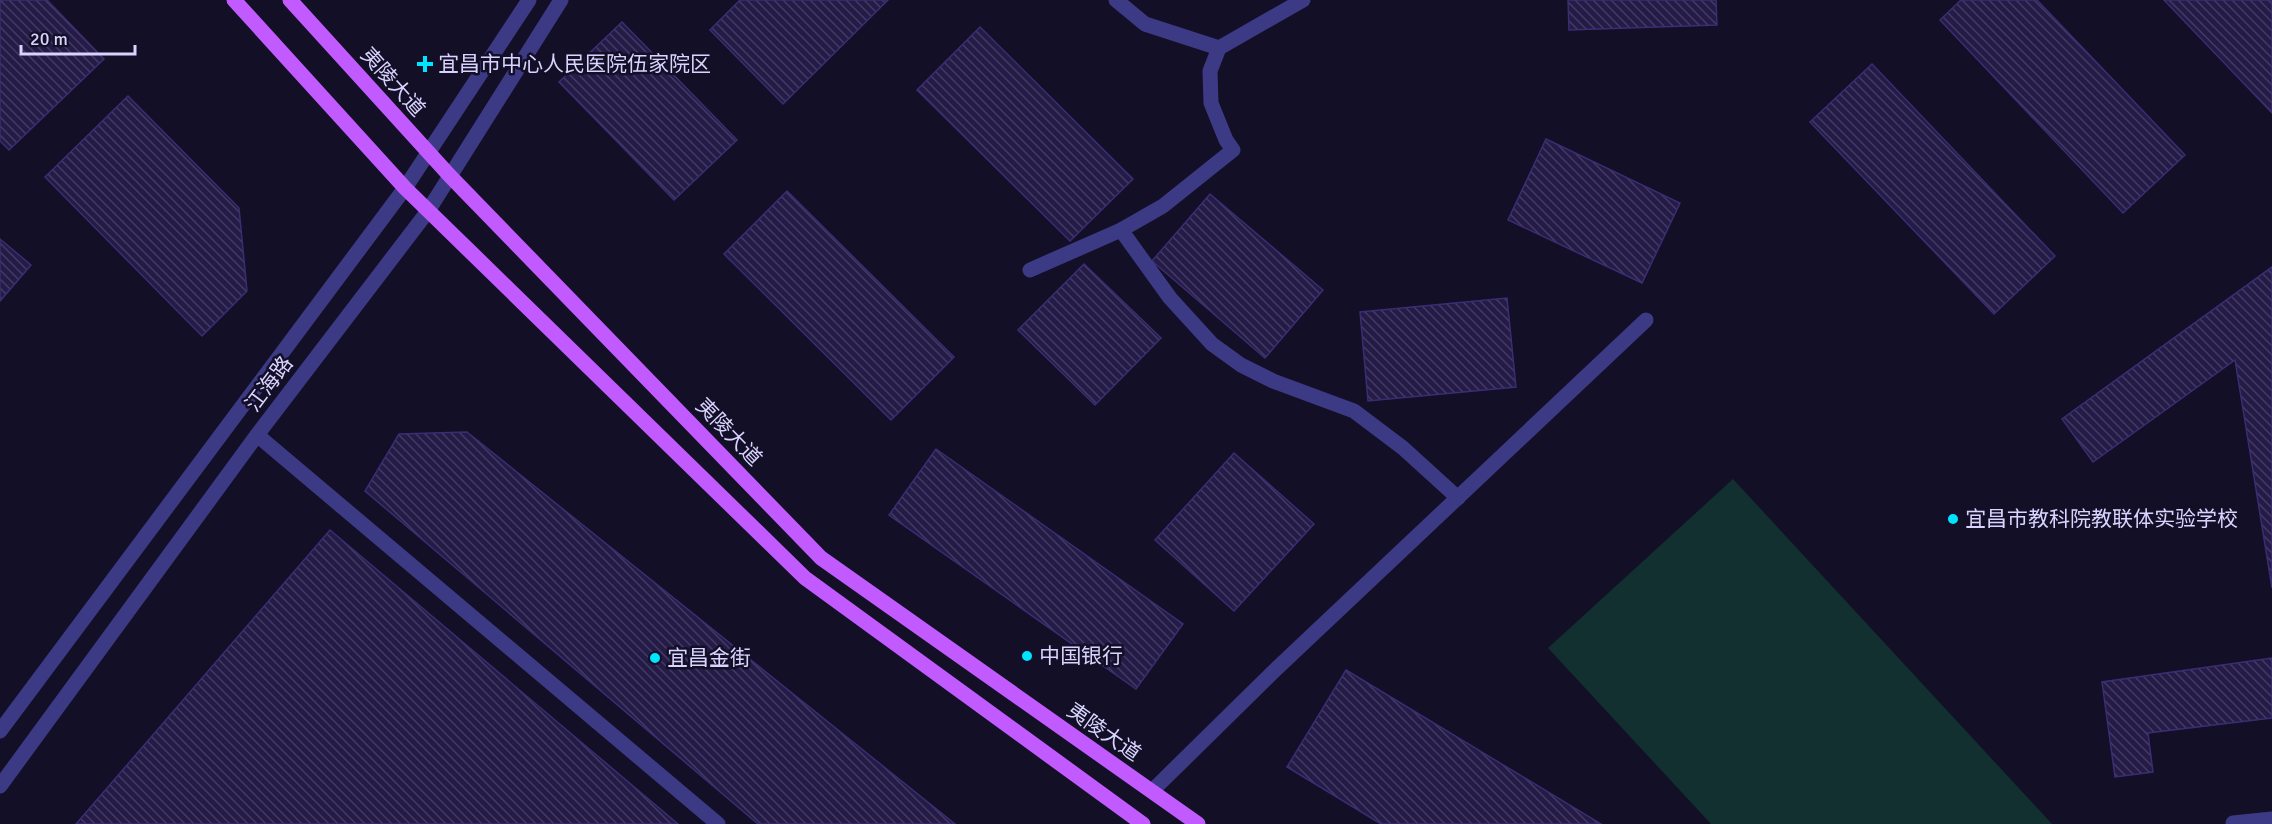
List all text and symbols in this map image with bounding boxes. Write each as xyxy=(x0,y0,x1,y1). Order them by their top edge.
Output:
scale bar xyxy=(21,18,135,56)
text: 20 m xyxy=(30,28,68,50)
street label: 夷陵大道 xyxy=(355,42,431,122)
place label: 宜昌市中心人民医院伍家院区 xyxy=(438,51,711,77)
marker: 宜昌市中心人民医院伍家院区 xyxy=(416,55,434,73)
street label: 江海路 xyxy=(240,351,298,417)
street label: 夷陵大道 xyxy=(690,393,768,471)
place label: 宜昌市教科院教联体实验学校 xyxy=(1965,506,2238,532)
marker: 宜昌市教科院教联体实验学校 xyxy=(1946,512,1960,526)
place label: 中国银行 xyxy=(1039,643,1123,669)
place label: 宜昌金街 xyxy=(667,645,751,671)
marker: 中国银行 xyxy=(1020,649,1034,663)
marker: 宜昌金街 xyxy=(648,651,662,665)
street label: 夷陵大道 xyxy=(1062,697,1146,767)

